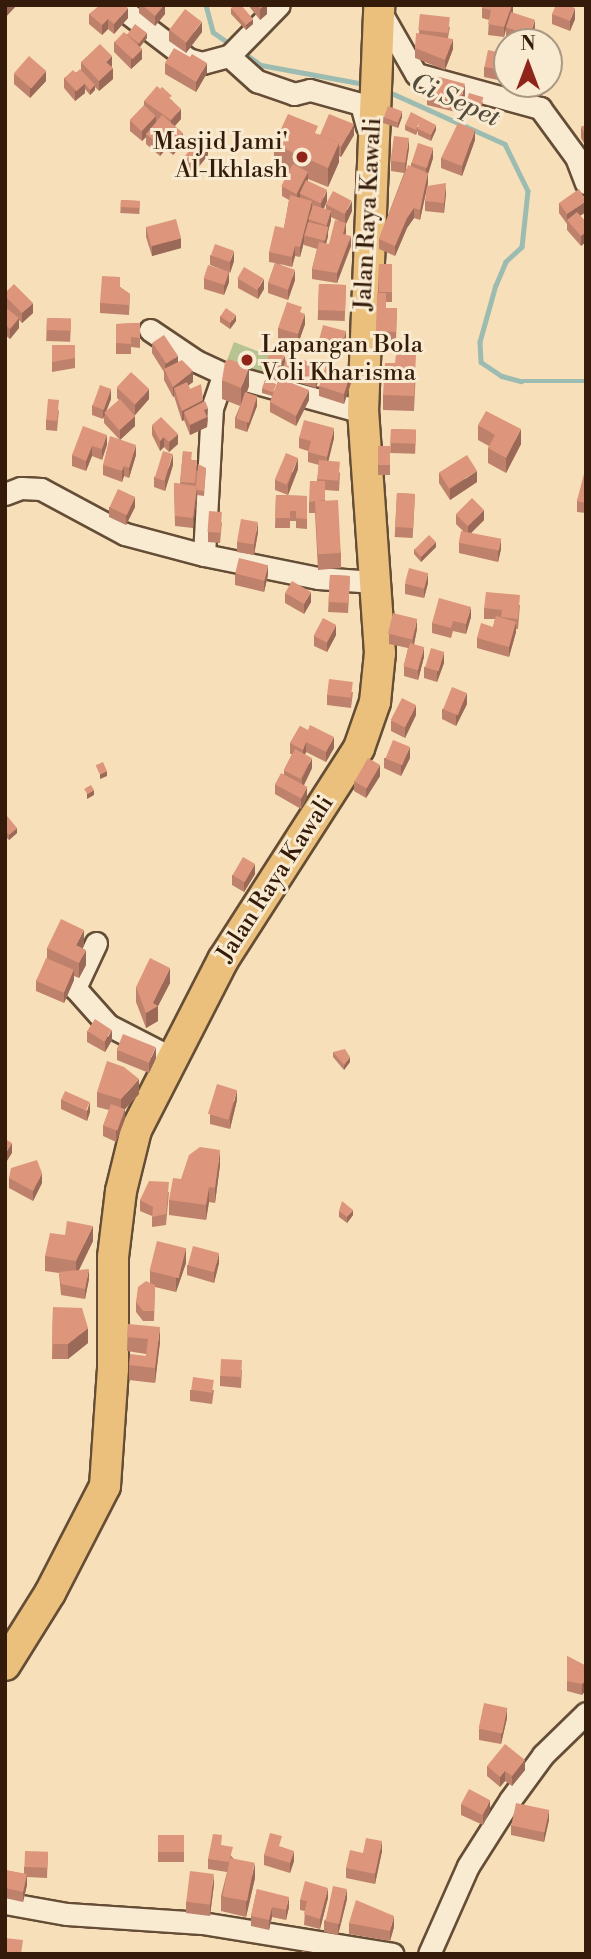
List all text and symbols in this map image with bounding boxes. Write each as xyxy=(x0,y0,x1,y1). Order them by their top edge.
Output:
north arrow xyxy=(493,28,563,98)
text: N xyxy=(520,32,536,56)
water label: Ci Sepet xyxy=(406,68,504,134)
street label: Jalan Raya Kawali xyxy=(350,117,388,311)
place label: Masjid Jami' Al-Ikhlash xyxy=(153,129,288,185)
marker: Masjid Jami' Al-Ikhlash xyxy=(294,149,310,165)
place label: Lapangan Bola Voli Kharisma xyxy=(261,332,423,388)
marker: Lapangan Bola Voli Kharisma xyxy=(239,352,255,368)
street label: Jalan Raya Kawali xyxy=(211,790,341,968)

